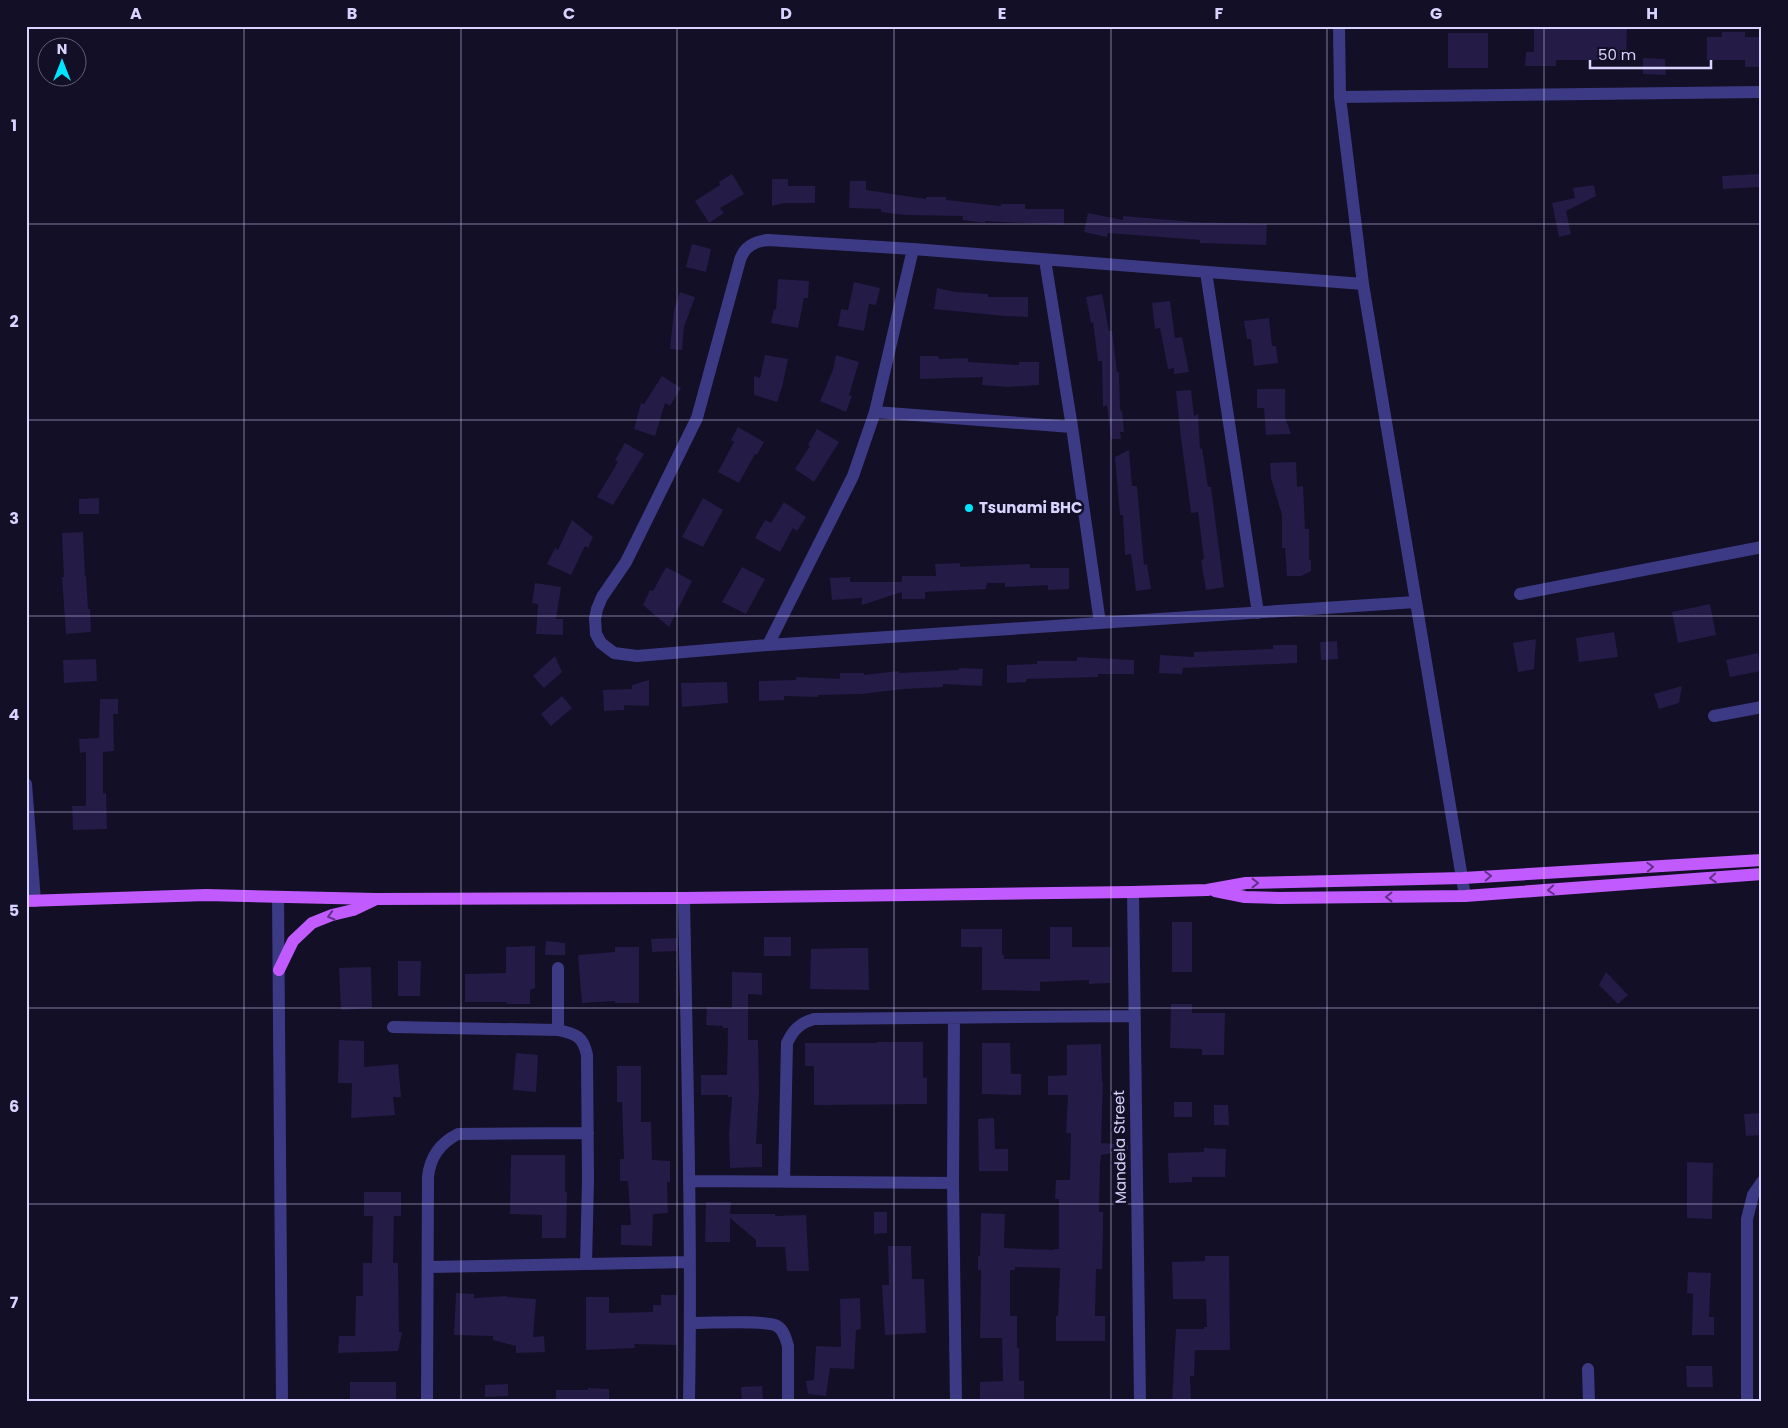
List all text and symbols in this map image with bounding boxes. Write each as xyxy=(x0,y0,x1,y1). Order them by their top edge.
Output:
text: A xyxy=(130,2,142,25)
text: B xyxy=(347,2,357,25)
text: C xyxy=(563,2,575,25)
text: D xyxy=(780,2,792,25)
text: E xyxy=(998,2,1006,25)
text: F xyxy=(1215,2,1224,25)
text: G xyxy=(1430,2,1442,25)
text: H xyxy=(1646,2,1658,25)
north arrow xyxy=(38,38,88,88)
scale bar xyxy=(1590,38,1712,70)
text: N xyxy=(57,39,67,59)
text: 50 m xyxy=(1598,44,1636,65)
text: 1 xyxy=(11,114,17,137)
text: 2 xyxy=(9,310,19,333)
place label: Tsunami BHC xyxy=(979,497,1082,518)
marker: Tsunami BHC xyxy=(963,502,975,514)
text: 3 xyxy=(9,507,19,530)
text: 4 xyxy=(9,703,20,726)
one-way arrow xyxy=(1646,861,1654,872)
one-way arrow xyxy=(1484,871,1492,882)
one-way arrow xyxy=(1709,872,1717,883)
one-way arrow xyxy=(1252,878,1259,888)
one-way arrow xyxy=(1547,884,1555,895)
one-way arrow xyxy=(1385,892,1392,902)
text: 5 xyxy=(9,899,19,922)
one-way arrow xyxy=(327,911,335,921)
street label: Mandela Street xyxy=(1108,1090,1131,1204)
text: 6 xyxy=(9,1095,19,1118)
text: 7 xyxy=(10,1291,19,1314)

